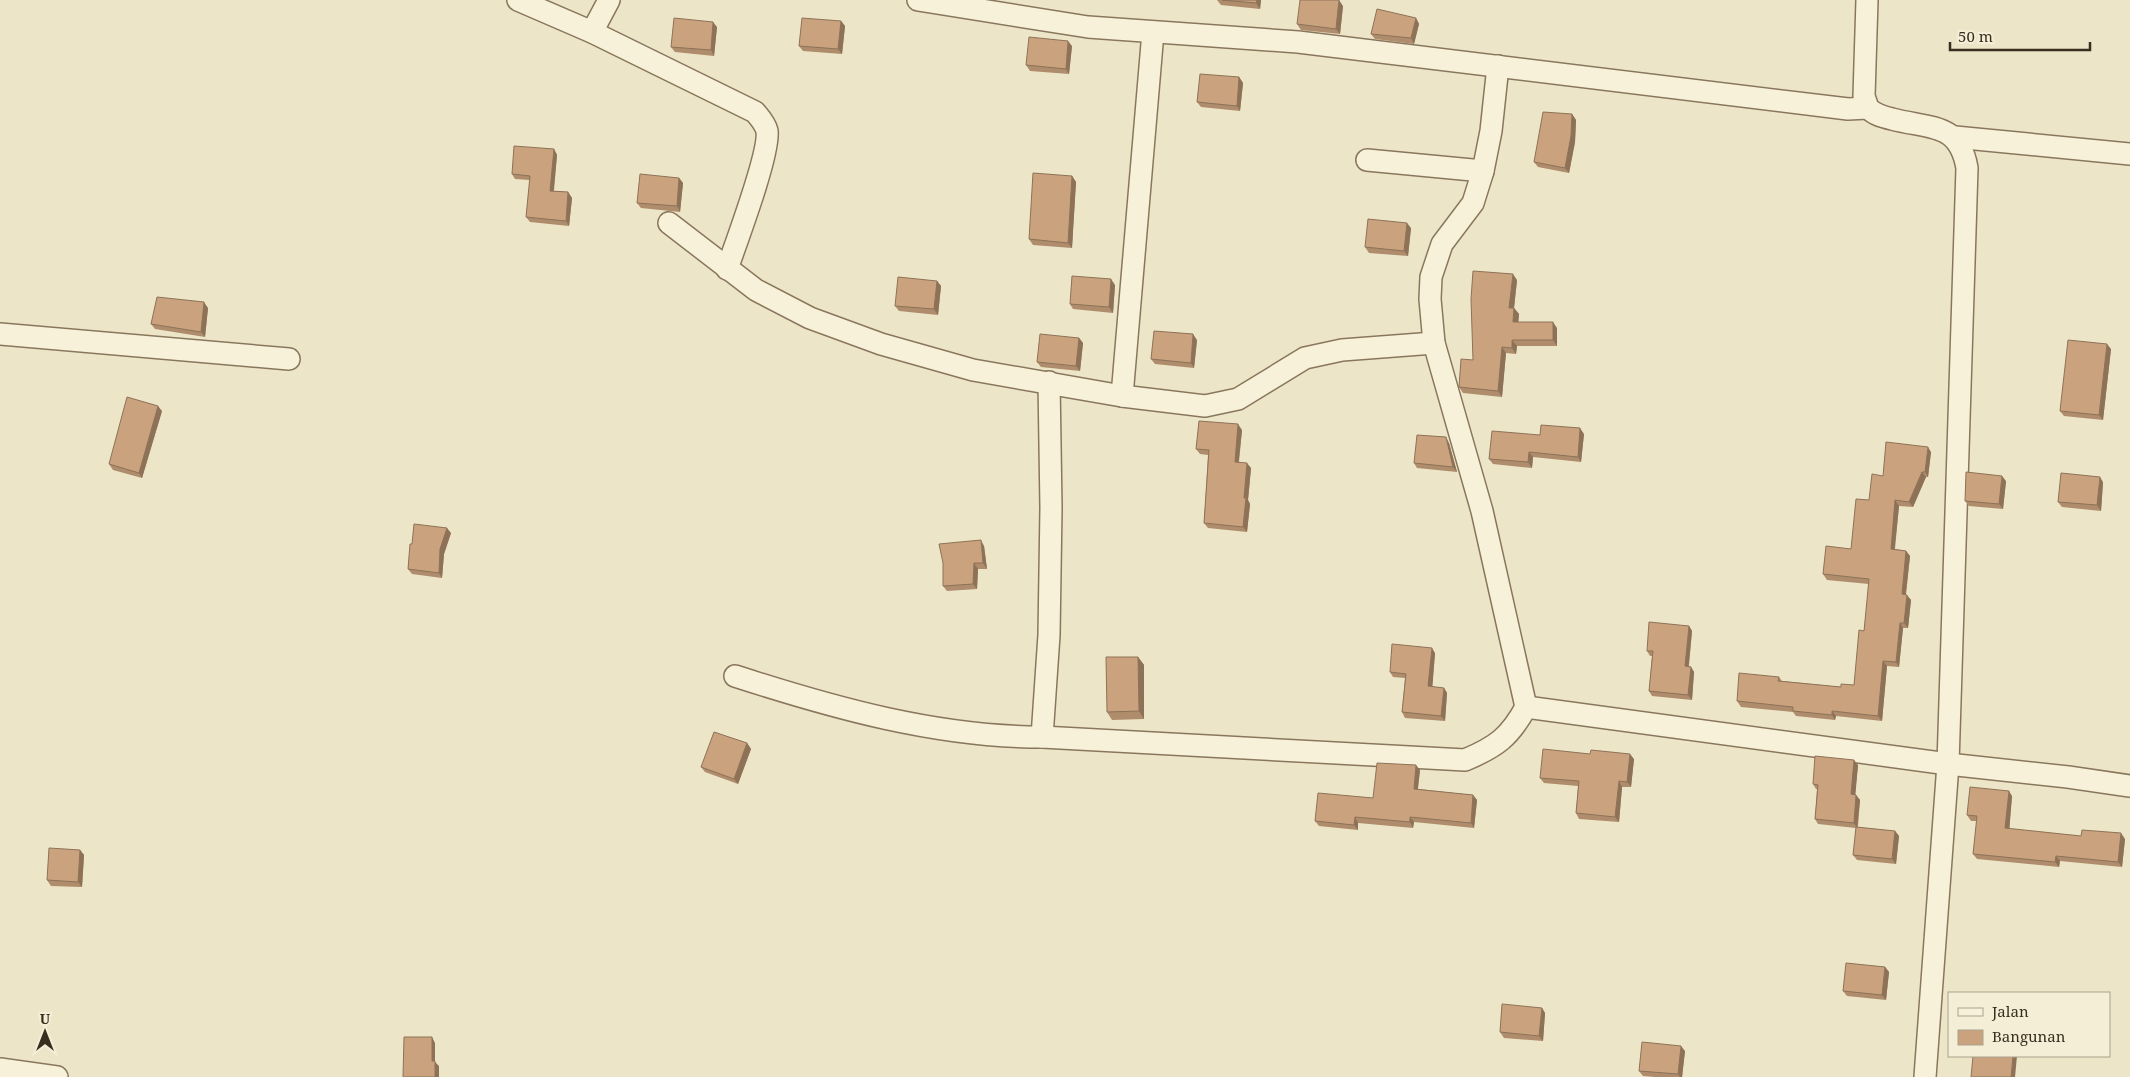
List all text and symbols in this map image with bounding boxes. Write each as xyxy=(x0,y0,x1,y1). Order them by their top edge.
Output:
scale bar xyxy=(1950,20,2090,52)
text: 50 m xyxy=(1958,26,1993,46)
legend xyxy=(1948,992,2110,1057)
text: Jalan xyxy=(1991,1001,2029,1021)
north arrow xyxy=(20,1007,70,1057)
text: U xyxy=(40,1009,51,1028)
text: Bangunan xyxy=(1992,1026,2066,1046)

